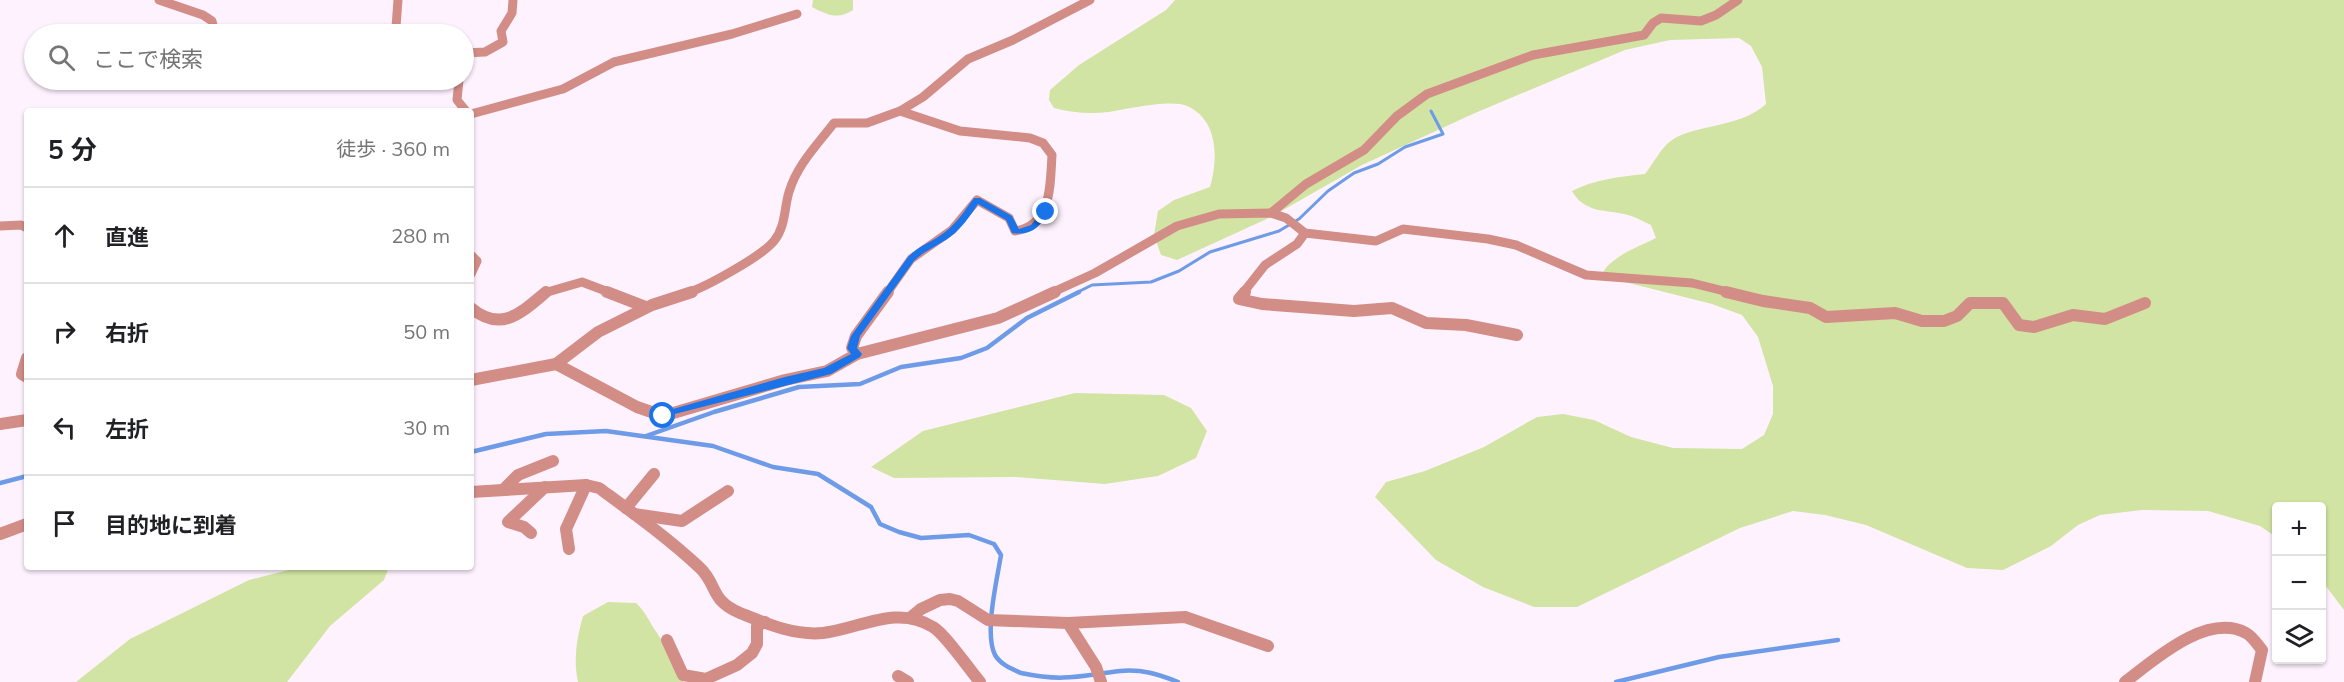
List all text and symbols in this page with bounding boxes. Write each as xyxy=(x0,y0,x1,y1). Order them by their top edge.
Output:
search box xyxy=(24,24,474,90)
icon: search xyxy=(45,41,78,74)
text: ここで検索 xyxy=(93,45,203,73)
text: 5 分 xyxy=(48,133,97,166)
text: 徒歩 · 360 m xyxy=(336,136,450,161)
route end xyxy=(1032,198,1058,224)
icon: ahead xyxy=(48,219,81,252)
text: 直進 xyxy=(105,223,149,251)
text: 280 m xyxy=(391,223,450,248)
icon: right xyxy=(48,315,81,348)
text: 右折 xyxy=(105,319,149,347)
text: 50 m xyxy=(403,319,450,344)
route start xyxy=(649,402,675,428)
icon: left xyxy=(48,411,81,444)
text: 左折 xyxy=(105,415,149,443)
text: 30 m xyxy=(403,415,450,440)
map controls xyxy=(2272,502,2326,664)
button: + xyxy=(2272,502,2326,556)
icon: arrive xyxy=(48,507,81,540)
text: 目的地に到着 xyxy=(105,511,237,539)
button: − xyxy=(2272,556,2326,610)
button: layers xyxy=(2272,610,2326,664)

